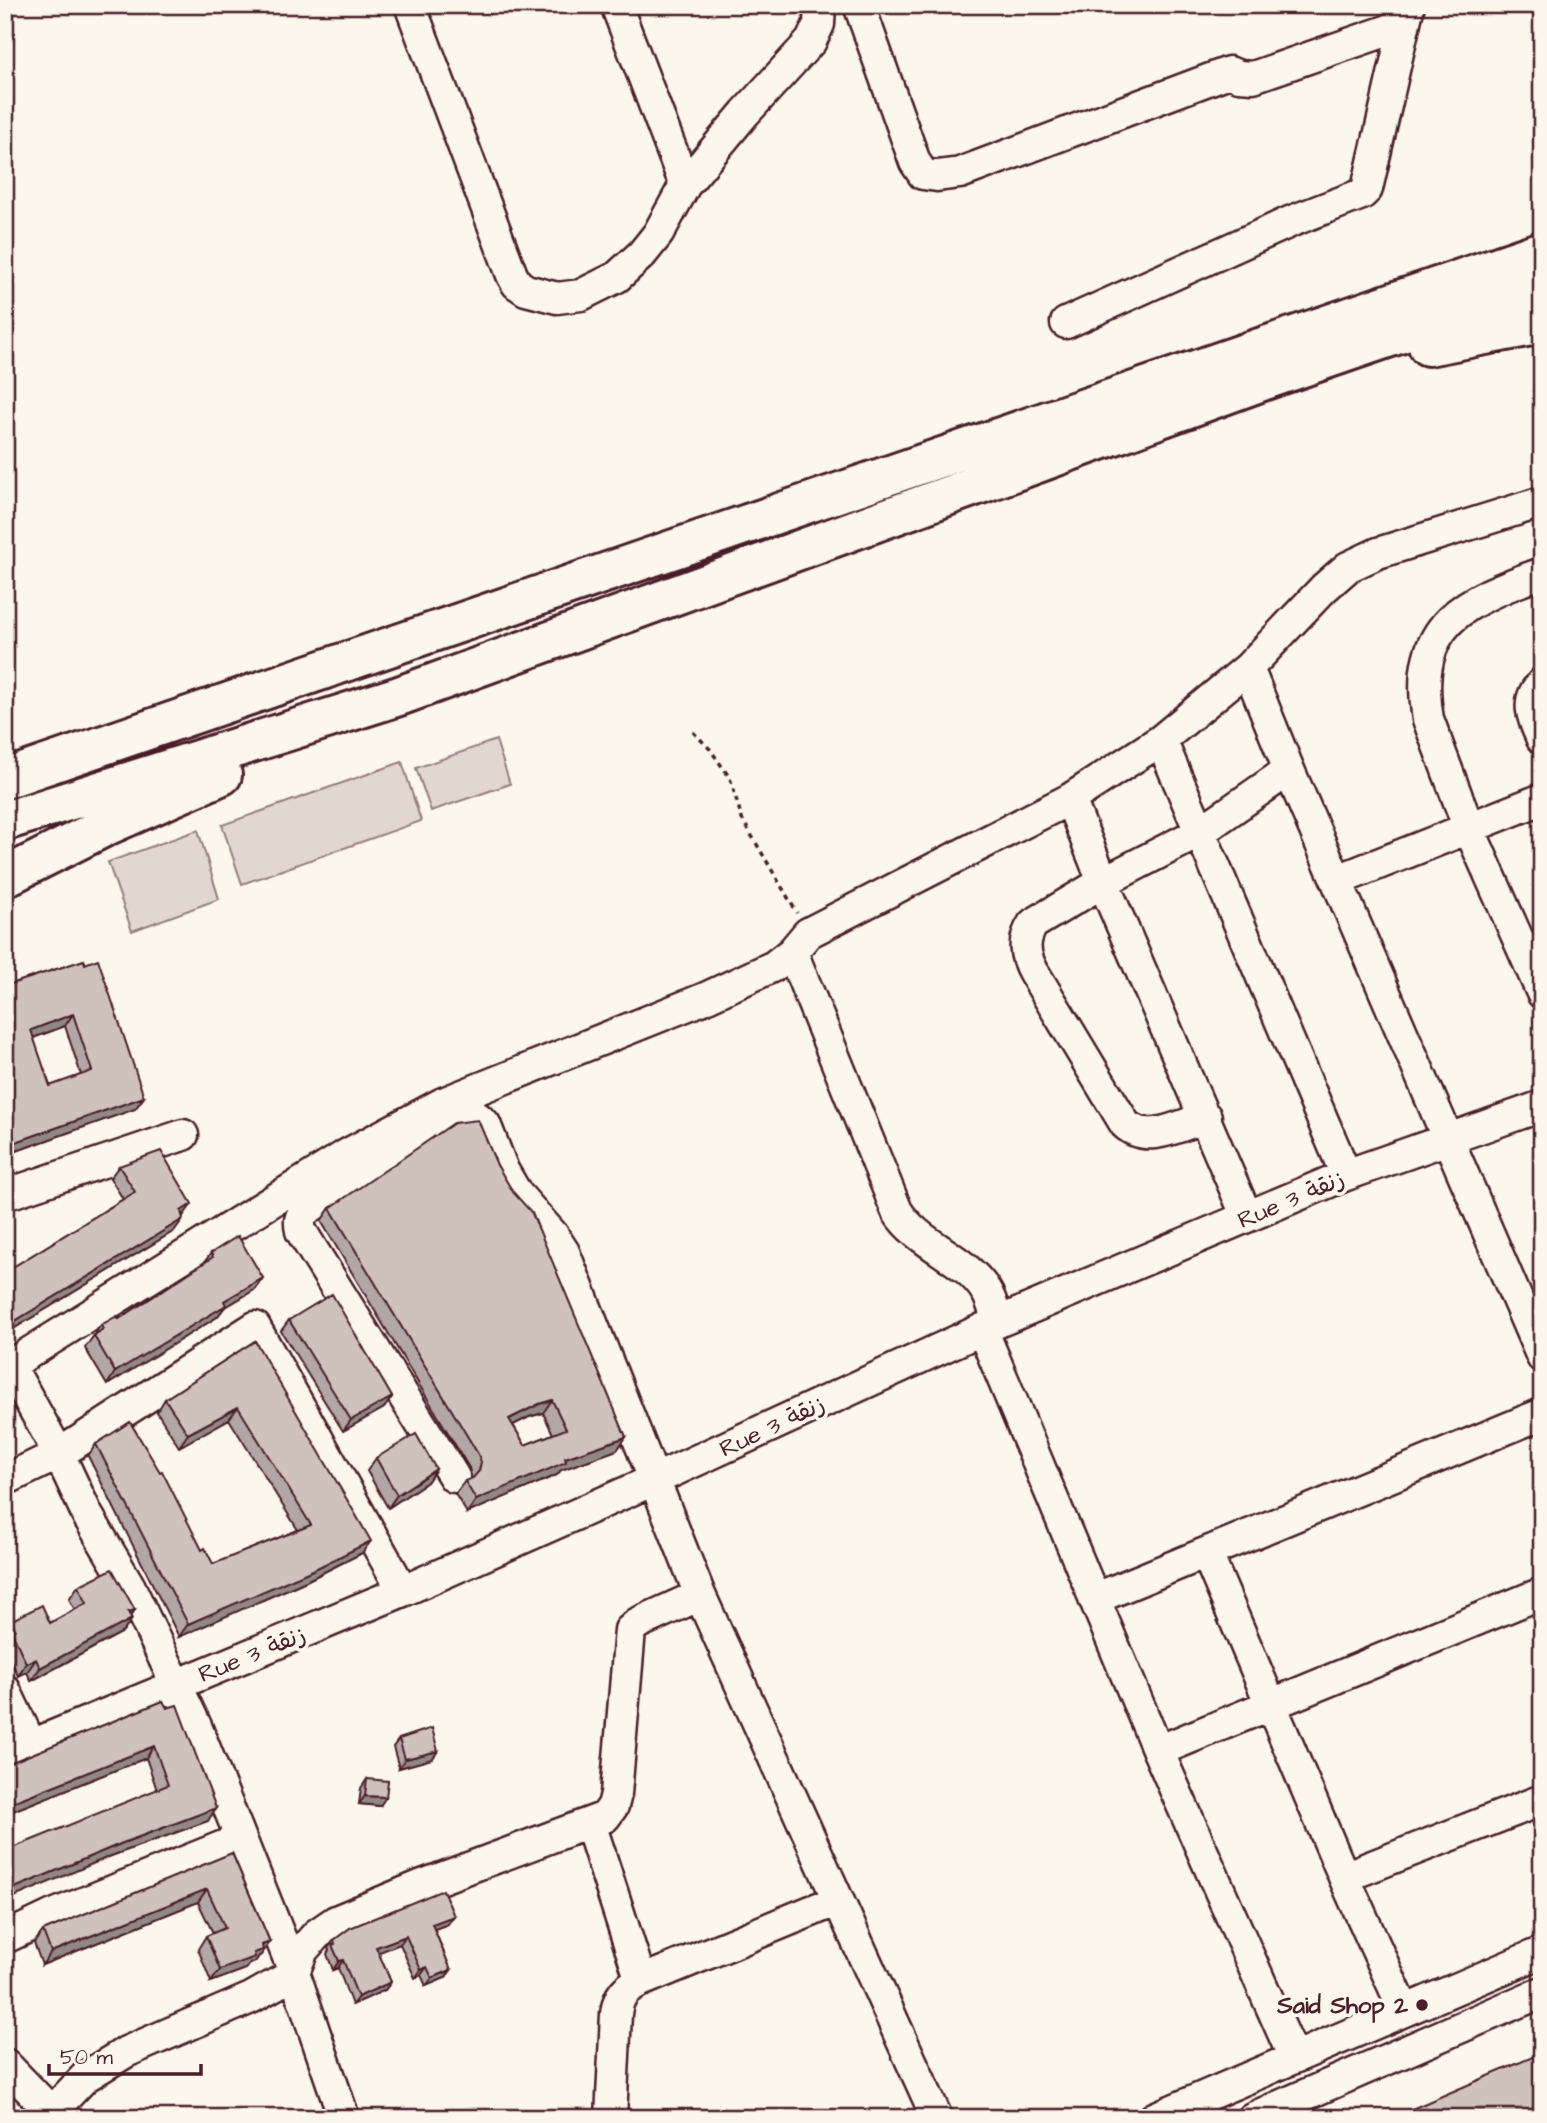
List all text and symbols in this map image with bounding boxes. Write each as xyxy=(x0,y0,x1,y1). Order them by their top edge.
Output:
street label: Rue 3 زنقة xyxy=(1233,1162,1350,1238)
street label: Rue 3 زنقة xyxy=(714,1388,831,1466)
street label: Rue 3 زنقة xyxy=(194,1618,311,1692)
place label: Said Shop 2 xyxy=(1276,1989,1408,2023)
marker: Said Shop 2 xyxy=(1414,1997,1430,2013)
scale bar xyxy=(49,2032,201,2076)
text: 50 m xyxy=(60,2043,114,2072)

